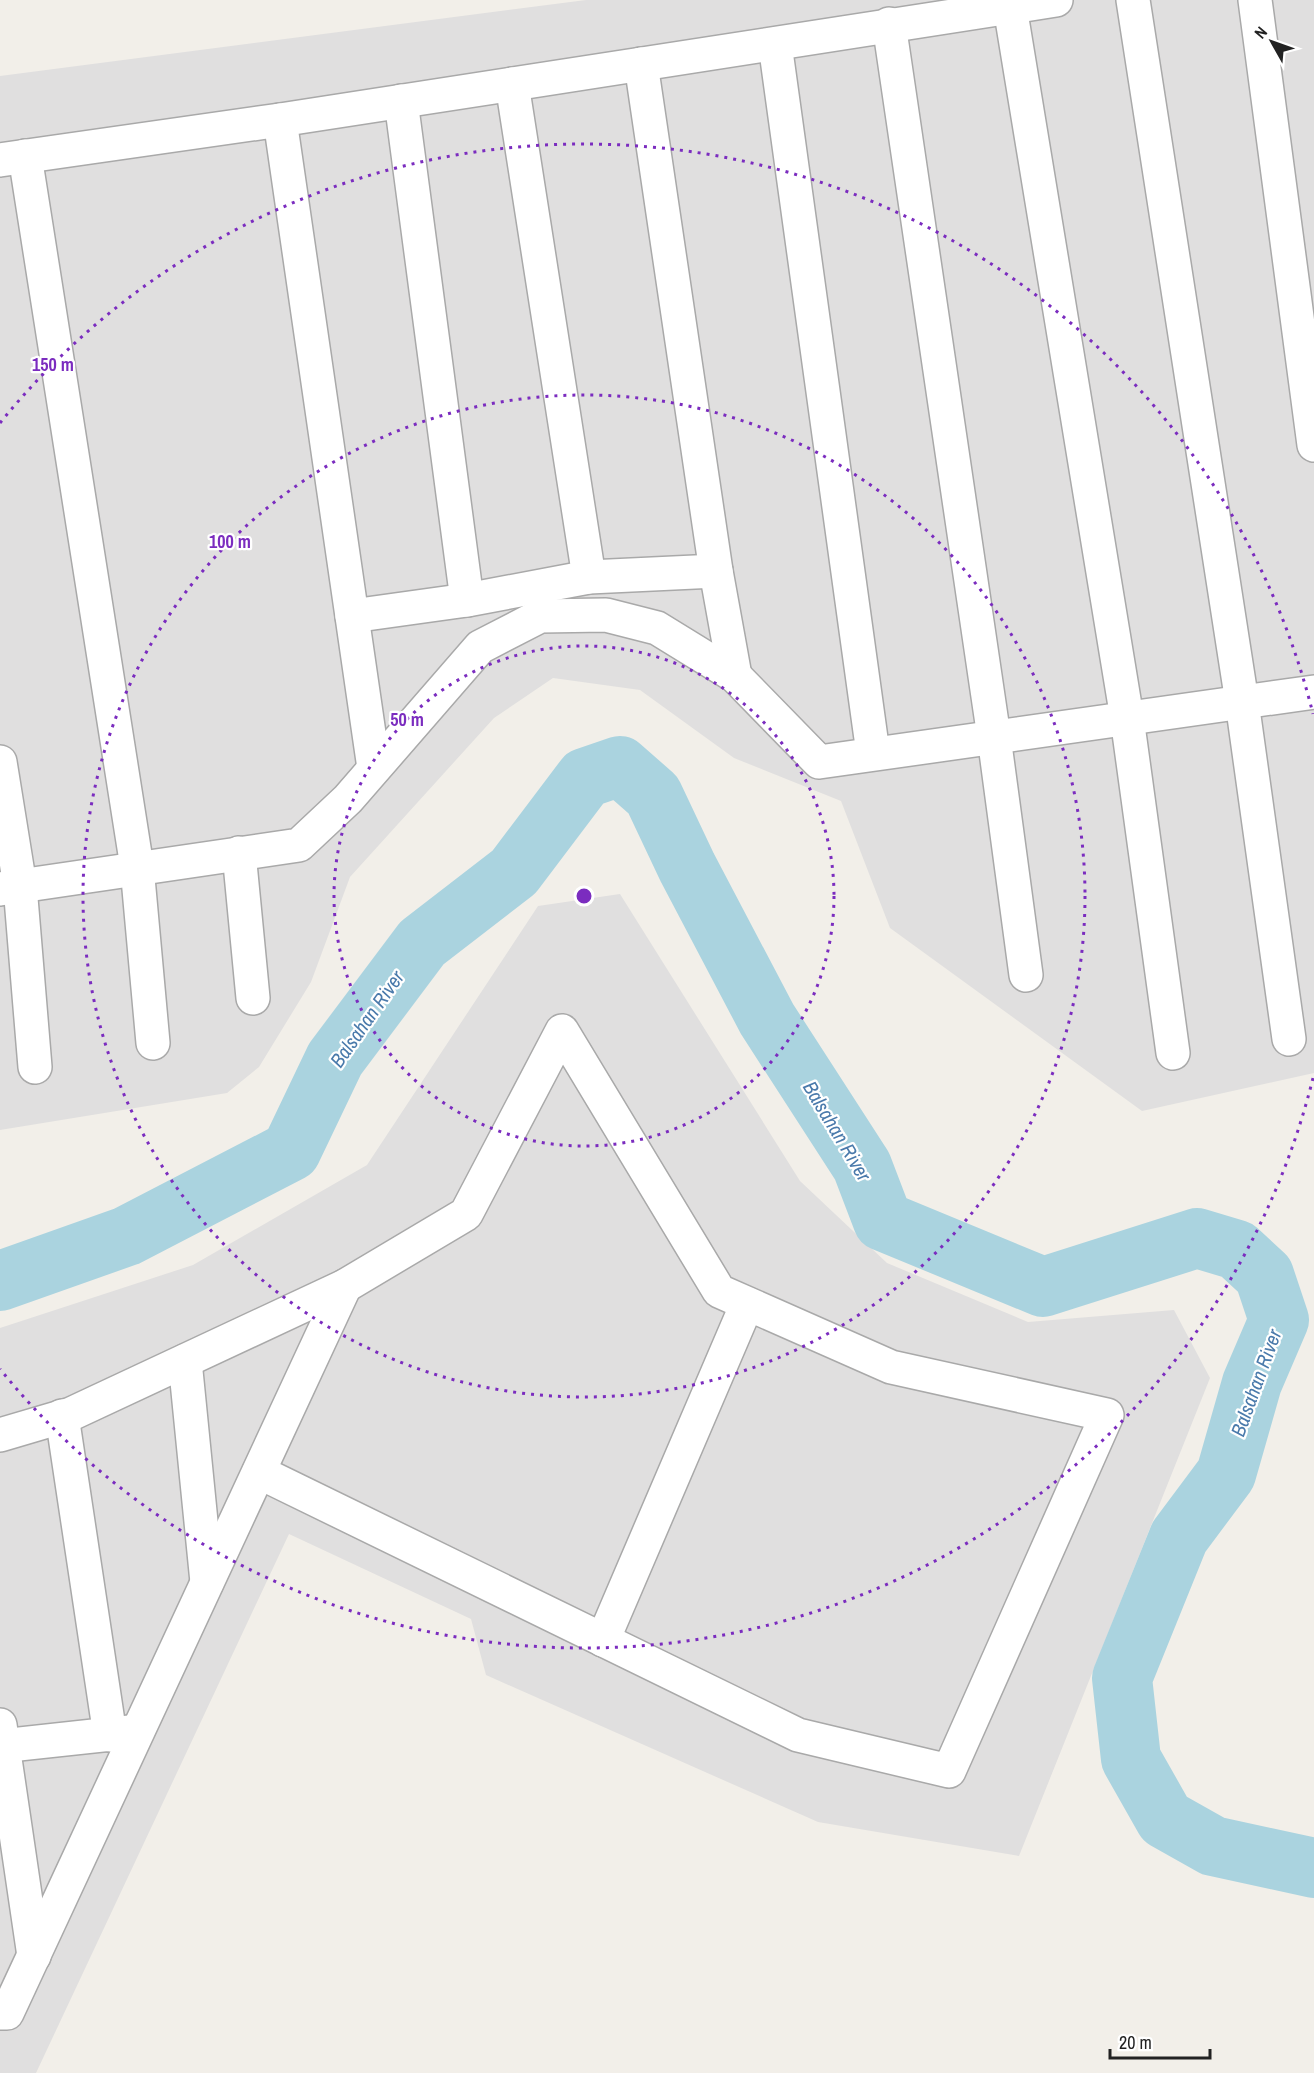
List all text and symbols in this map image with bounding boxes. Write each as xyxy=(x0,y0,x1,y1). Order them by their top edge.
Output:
north arrow xyxy=(1242,12,1302,72)
text: N xyxy=(1249,22,1272,43)
text: 150 m xyxy=(32,352,74,377)
text: 100 m xyxy=(209,529,251,554)
text: 50 m xyxy=(390,707,424,732)
centre of rings xyxy=(574,886,594,906)
water label: Balsahan River xyxy=(323,965,410,1072)
water label: Balsahan River xyxy=(797,1076,878,1186)
water label: Balsahan River xyxy=(1224,1325,1288,1440)
scale bar xyxy=(1110,2022,1210,2060)
text: 20 m xyxy=(1119,2030,1152,2055)

